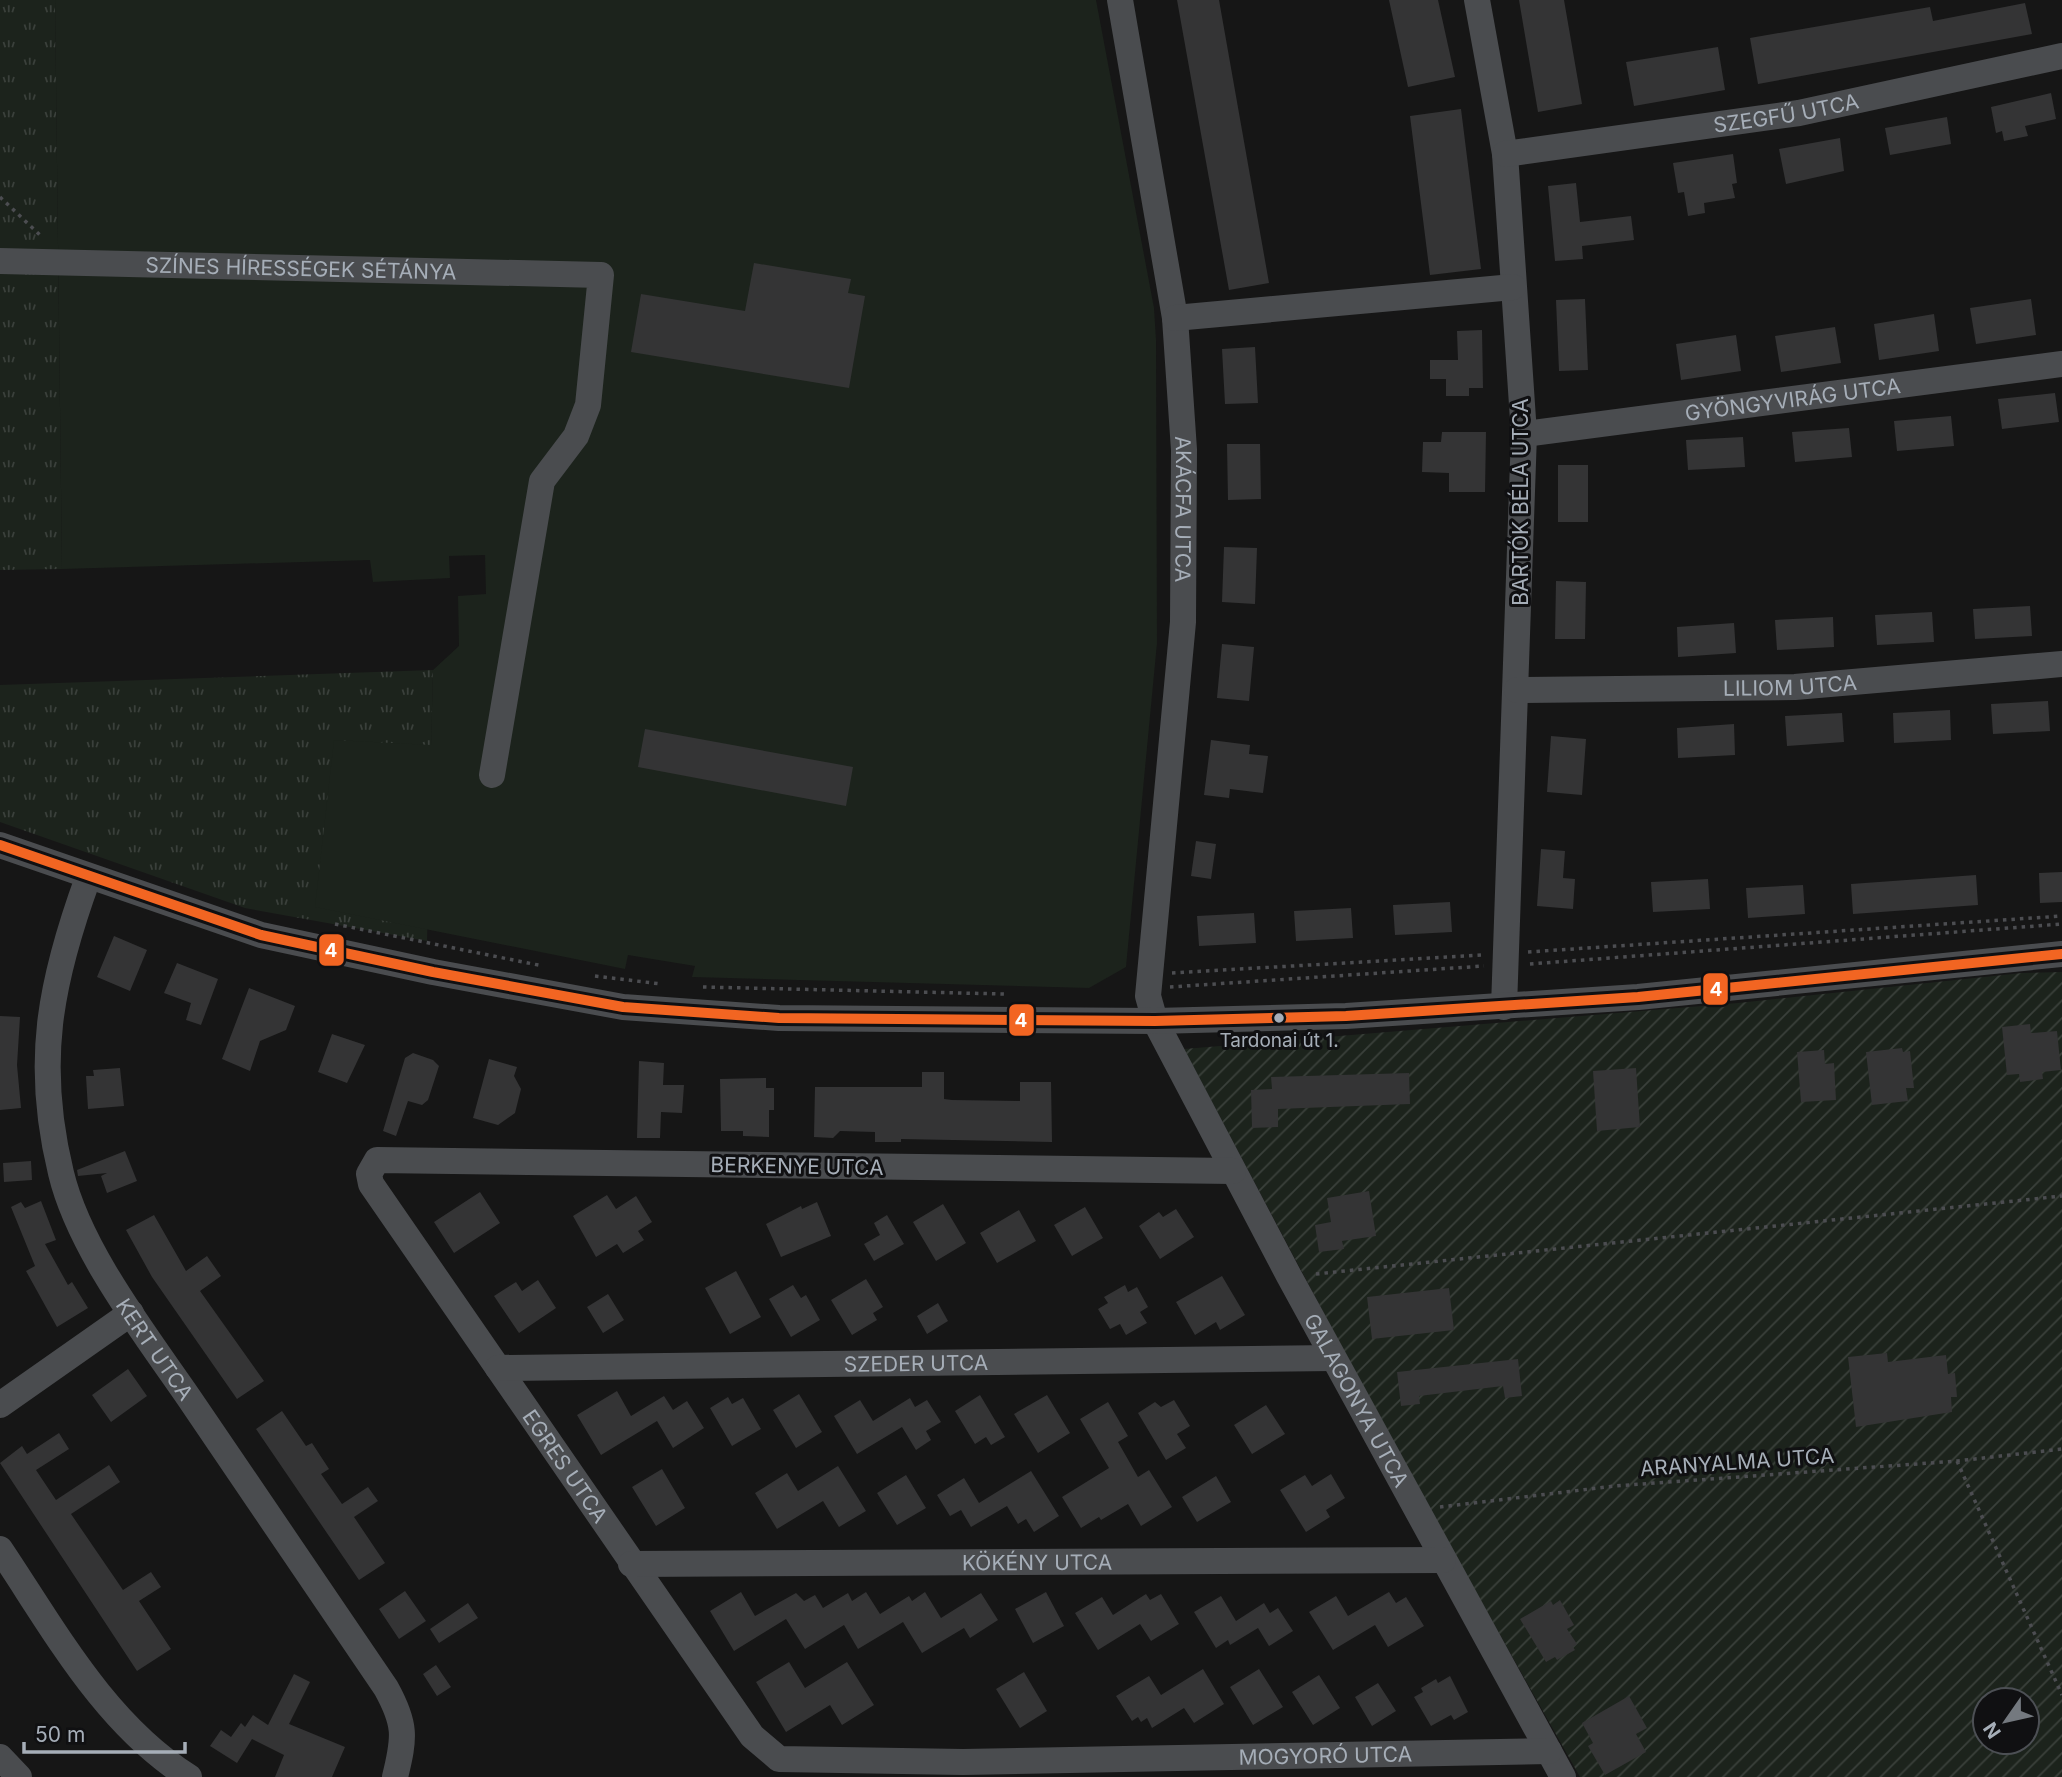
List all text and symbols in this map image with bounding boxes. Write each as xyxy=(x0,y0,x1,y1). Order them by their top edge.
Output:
street label: SZEGFŰ UTCA xyxy=(1712,88,1861,137)
street label: SZÍNES HÍRESSÉGEK SÉTÁNYA xyxy=(145,252,457,284)
street label: GYÖNGYVIRÁG UTCA xyxy=(1683,373,1902,425)
street label: BARTÓK BÉLA UTCA xyxy=(1507,398,1533,606)
street label: AKÁCFA UTCA xyxy=(1171,435,1197,582)
street label: LILIOM UTCA xyxy=(1723,669,1858,700)
line badge: 4 xyxy=(318,933,345,967)
text: 4 xyxy=(325,939,337,962)
line badge: 4 xyxy=(1702,972,1729,1006)
text: 4 xyxy=(1710,978,1722,1001)
line badge: 4 xyxy=(1008,1003,1035,1037)
text: 4 xyxy=(1015,1009,1027,1032)
marker: Tardonai út 1. xyxy=(1272,1011,1286,1025)
place label: Tardonai út 1. xyxy=(1219,1029,1339,1052)
street label: BERKENYE UTCA xyxy=(710,1152,884,1180)
street label: KERT UTCA xyxy=(111,1294,199,1405)
street label: GALAGONYA UTCA xyxy=(1299,1309,1414,1491)
street label: SZEDER UTCA xyxy=(844,1350,988,1376)
street label: EGRES UTCA xyxy=(518,1405,613,1527)
street label: ARANYALMA UTCA xyxy=(1639,1443,1835,1481)
street label: KÖKÉNY UTCA xyxy=(962,1549,1112,1575)
north arrow xyxy=(1971,1686,2041,1756)
scale bar xyxy=(24,1710,186,1754)
text: N xyxy=(1979,1718,2006,1743)
text: 50 m xyxy=(35,1722,85,1747)
street label: MOGYORÓ UTCA xyxy=(1238,1741,1412,1769)

